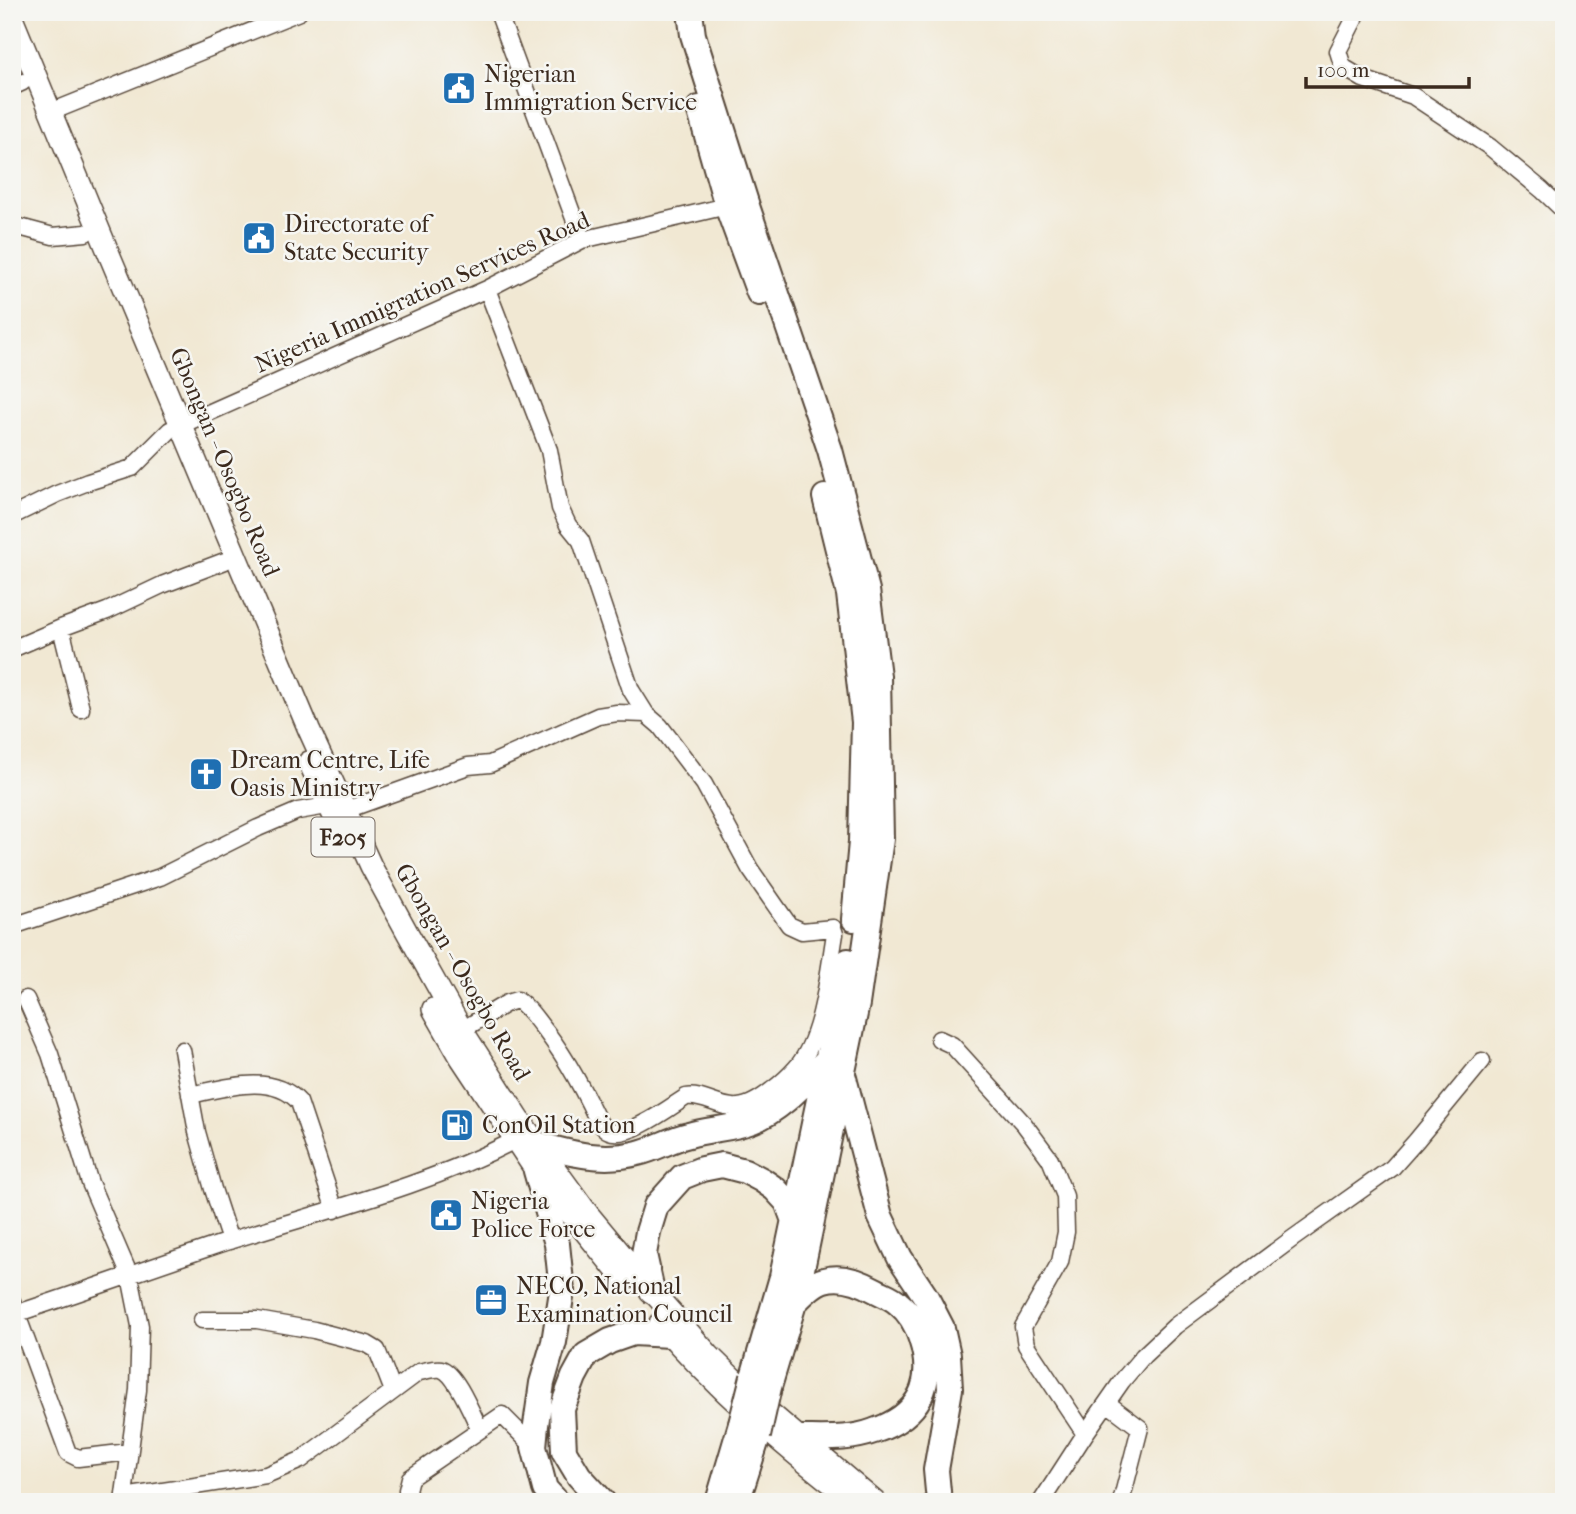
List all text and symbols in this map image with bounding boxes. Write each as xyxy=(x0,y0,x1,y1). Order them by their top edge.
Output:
scale bar xyxy=(1306,46,1469,90)
text: 100 m xyxy=(1317,58,1370,82)
place label: Nigerian Immigration Service xyxy=(484,60,697,116)
public building icon: Nigerian Immigration Service xyxy=(440,69,478,107)
street label: Nigeria Immigration Services Road xyxy=(250,205,595,379)
place label: Directorate of State Security xyxy=(284,210,434,266)
public building icon: Directorate of State Security xyxy=(240,219,278,257)
street label: Gbongan - Osogbo Road xyxy=(164,343,286,582)
place label: Dream Centre, Life Oasis Ministry xyxy=(230,746,430,802)
church icon: Dream Centre, Life Oasis Ministry xyxy=(187,755,225,793)
road number: F205 xyxy=(312,818,374,856)
street label: Gbongan - Osogbo Road xyxy=(389,858,537,1086)
fuel station icon: ConOil Station xyxy=(438,1106,476,1144)
place label: ConOil Station xyxy=(482,1111,635,1139)
place label: Nigeria Police Force xyxy=(471,1187,596,1243)
public building icon: Nigeria Police Force xyxy=(427,1196,465,1234)
place label: NECO, National Examination Council xyxy=(516,1272,733,1328)
office icon: NECO, National Examination Council xyxy=(472,1281,510,1319)

